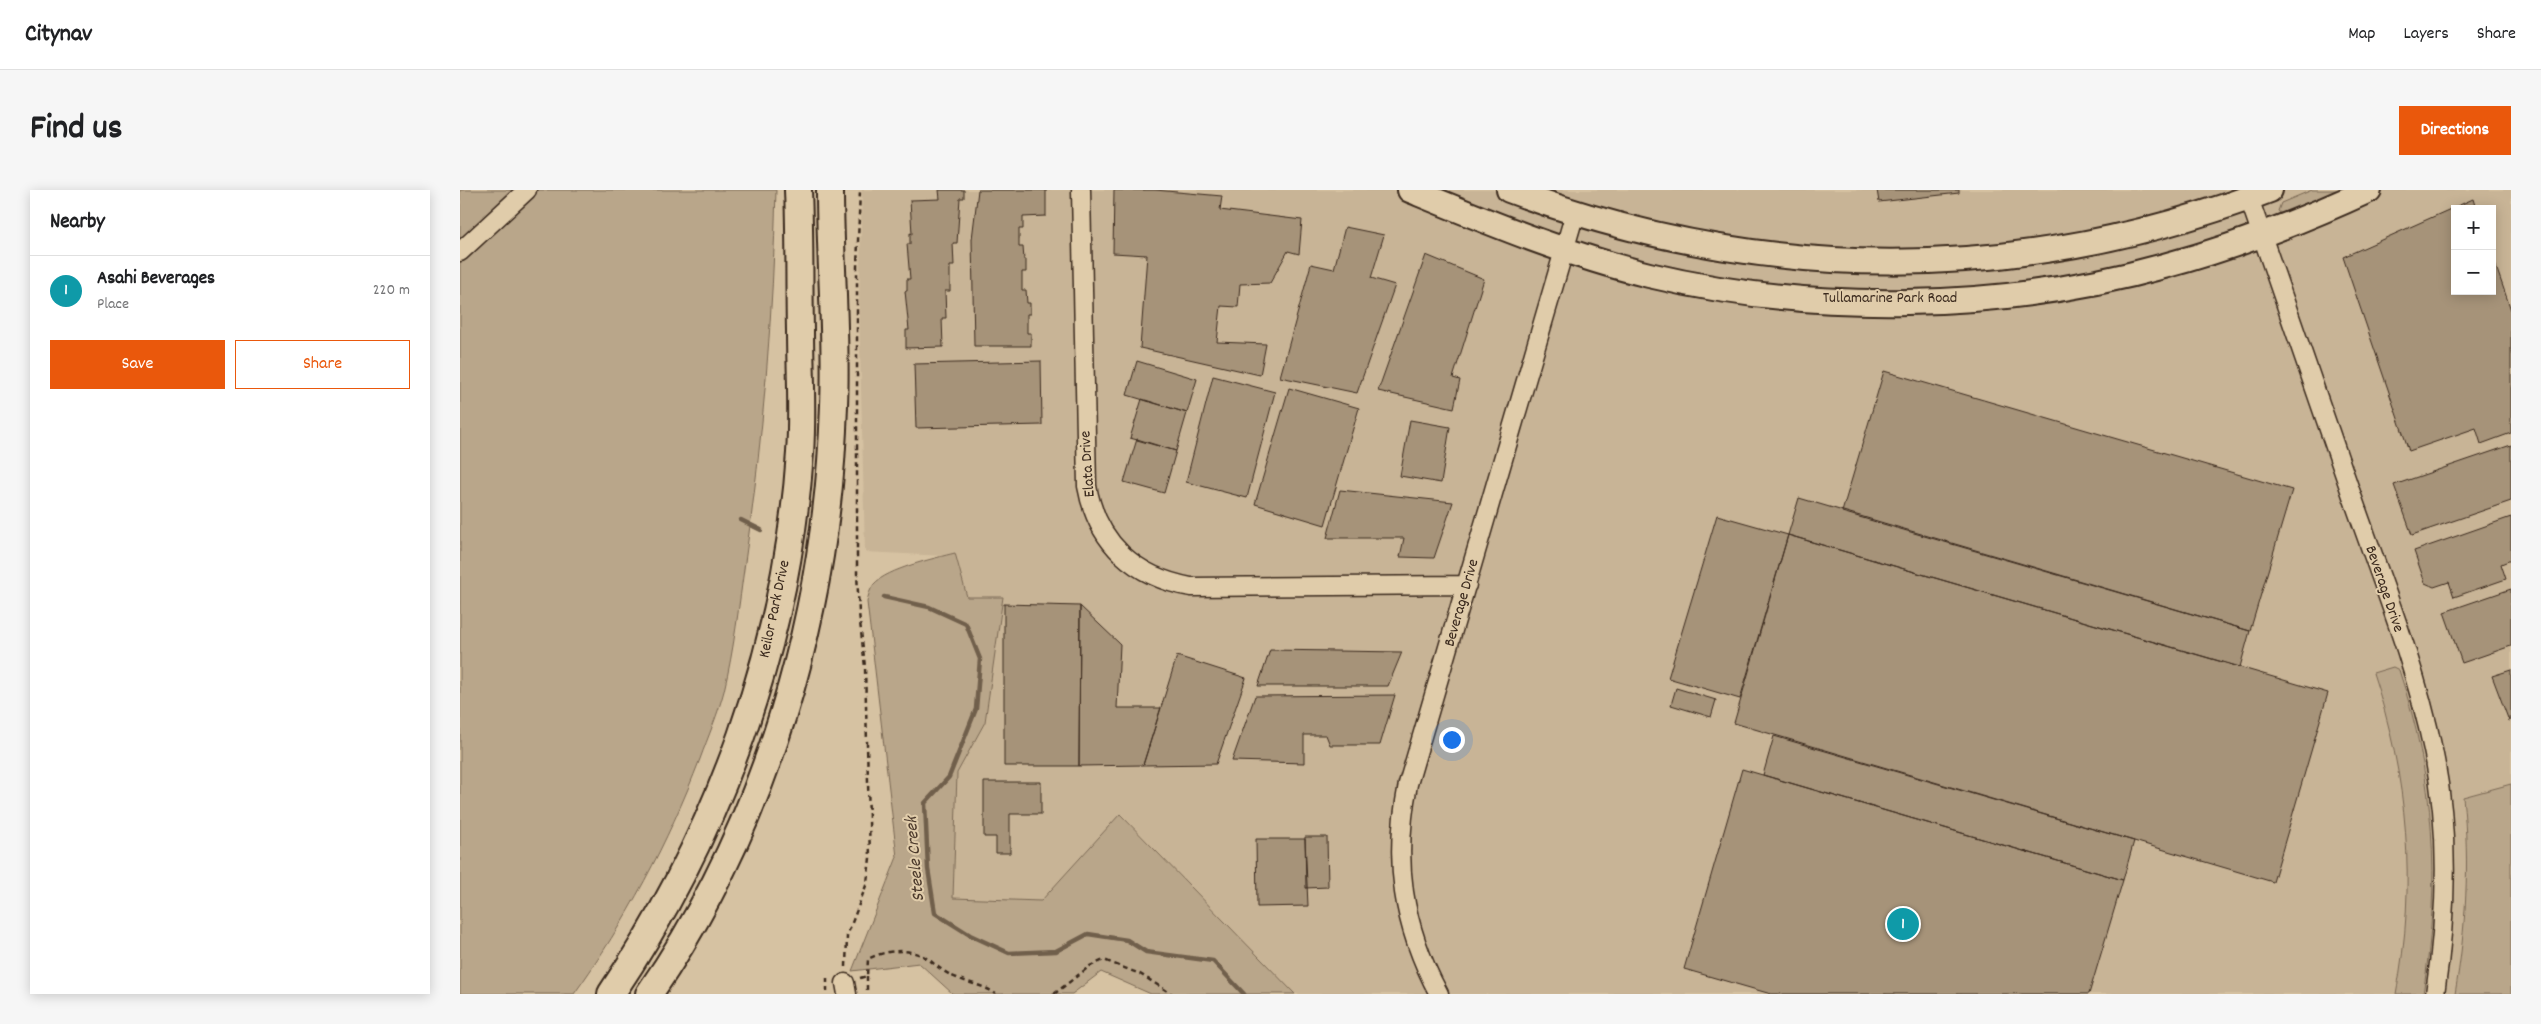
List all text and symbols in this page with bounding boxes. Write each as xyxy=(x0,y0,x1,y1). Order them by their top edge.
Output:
text: Citynav xyxy=(25,18,92,52)
text: Map xyxy=(2348,22,2375,47)
text: Layers xyxy=(2403,22,2449,47)
text: Share xyxy=(2477,22,2516,47)
text: Find us xyxy=(30,105,122,155)
button: Directions xyxy=(2399,106,2511,155)
map controls xyxy=(2451,205,2496,295)
button: + xyxy=(2451,205,2496,250)
text: Nearby xyxy=(50,208,105,238)
button: − xyxy=(2451,250,2496,295)
text: Asahi Beverages xyxy=(97,266,215,293)
text: 1 xyxy=(64,279,68,302)
text: 220 m xyxy=(373,279,410,302)
street label: Tullamarine Park Road xyxy=(1823,287,1957,310)
text: Place xyxy=(97,293,129,316)
button: Save xyxy=(50,340,225,389)
button: Share xyxy=(235,340,410,389)
street label: Elata Drive xyxy=(1074,430,1102,498)
street label: Beverage Drive xyxy=(2358,543,2410,635)
street label: Beverage Drive xyxy=(1438,556,1486,650)
street label: Keilor Park Drive xyxy=(753,558,797,660)
your location xyxy=(1439,727,1465,753)
water label: Steele Creek xyxy=(900,814,932,903)
pin: 1 xyxy=(1887,905,1919,943)

